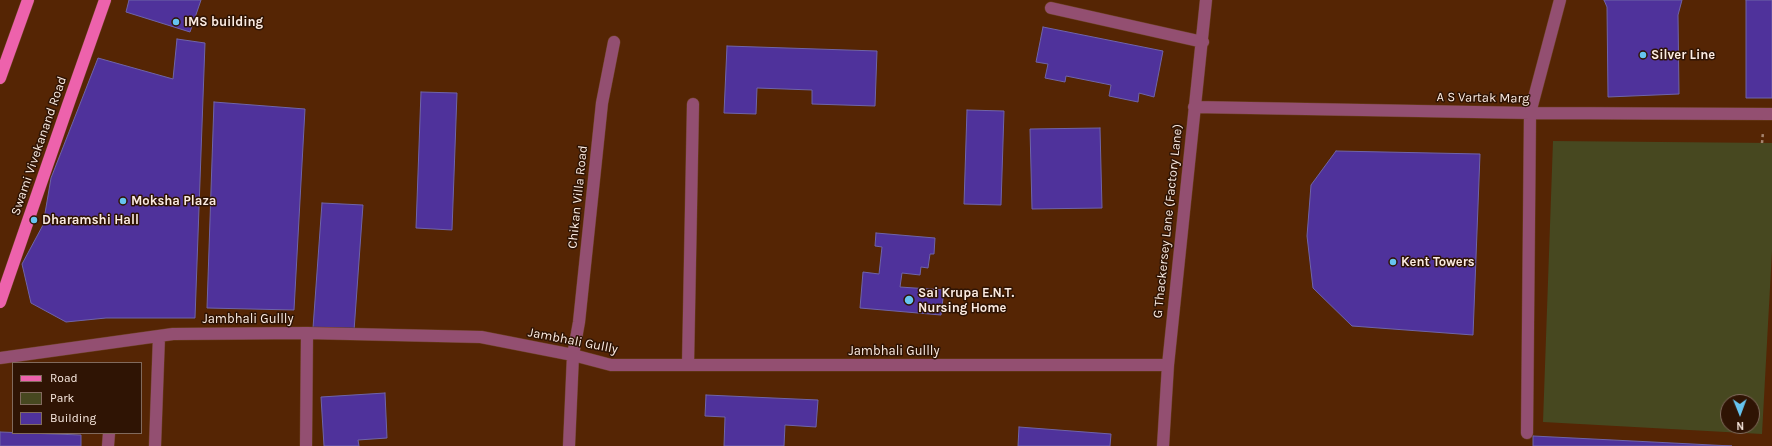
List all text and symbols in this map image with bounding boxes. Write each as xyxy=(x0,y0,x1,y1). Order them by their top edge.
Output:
place label: IMS building xyxy=(184,14,263,30)
marker: IMS building xyxy=(171,17,181,27)
place label: Silver Line xyxy=(1651,47,1715,63)
marker: Silver Line xyxy=(1638,50,1648,60)
street label: Swami Vivekanand Road xyxy=(8,74,70,218)
street label: A S Vartak Marg xyxy=(1437,89,1529,107)
street label: G Thackersey Lane (Factory Lane) xyxy=(1150,123,1186,319)
street label: Chikan Villa Road xyxy=(565,145,591,249)
place label: Moksha Plaza xyxy=(131,193,216,209)
marker: Moksha Plaza xyxy=(118,196,128,206)
place label: Dharamshi Hall xyxy=(42,212,139,228)
marker: Dharamshi Hall xyxy=(29,215,39,225)
place label: Kent Towers xyxy=(1401,254,1475,270)
marker: Kent Towers xyxy=(1388,257,1398,267)
place label: Sai Krupa E.N.T. Nursing Home xyxy=(918,285,1014,316)
marker: Sai Krupa E.N.T. Nursing Home xyxy=(903,294,915,306)
street label: Jambhali Gullly xyxy=(202,311,294,327)
street label: Jambhali Gullly xyxy=(527,325,619,357)
street label: Jambhali Gullly xyxy=(848,343,940,359)
legend xyxy=(12,362,142,434)
text: Road xyxy=(50,371,78,385)
text: Park xyxy=(50,391,74,405)
north arrow xyxy=(1720,394,1760,434)
text: Building xyxy=(50,411,96,425)
text: N xyxy=(1736,419,1744,432)

